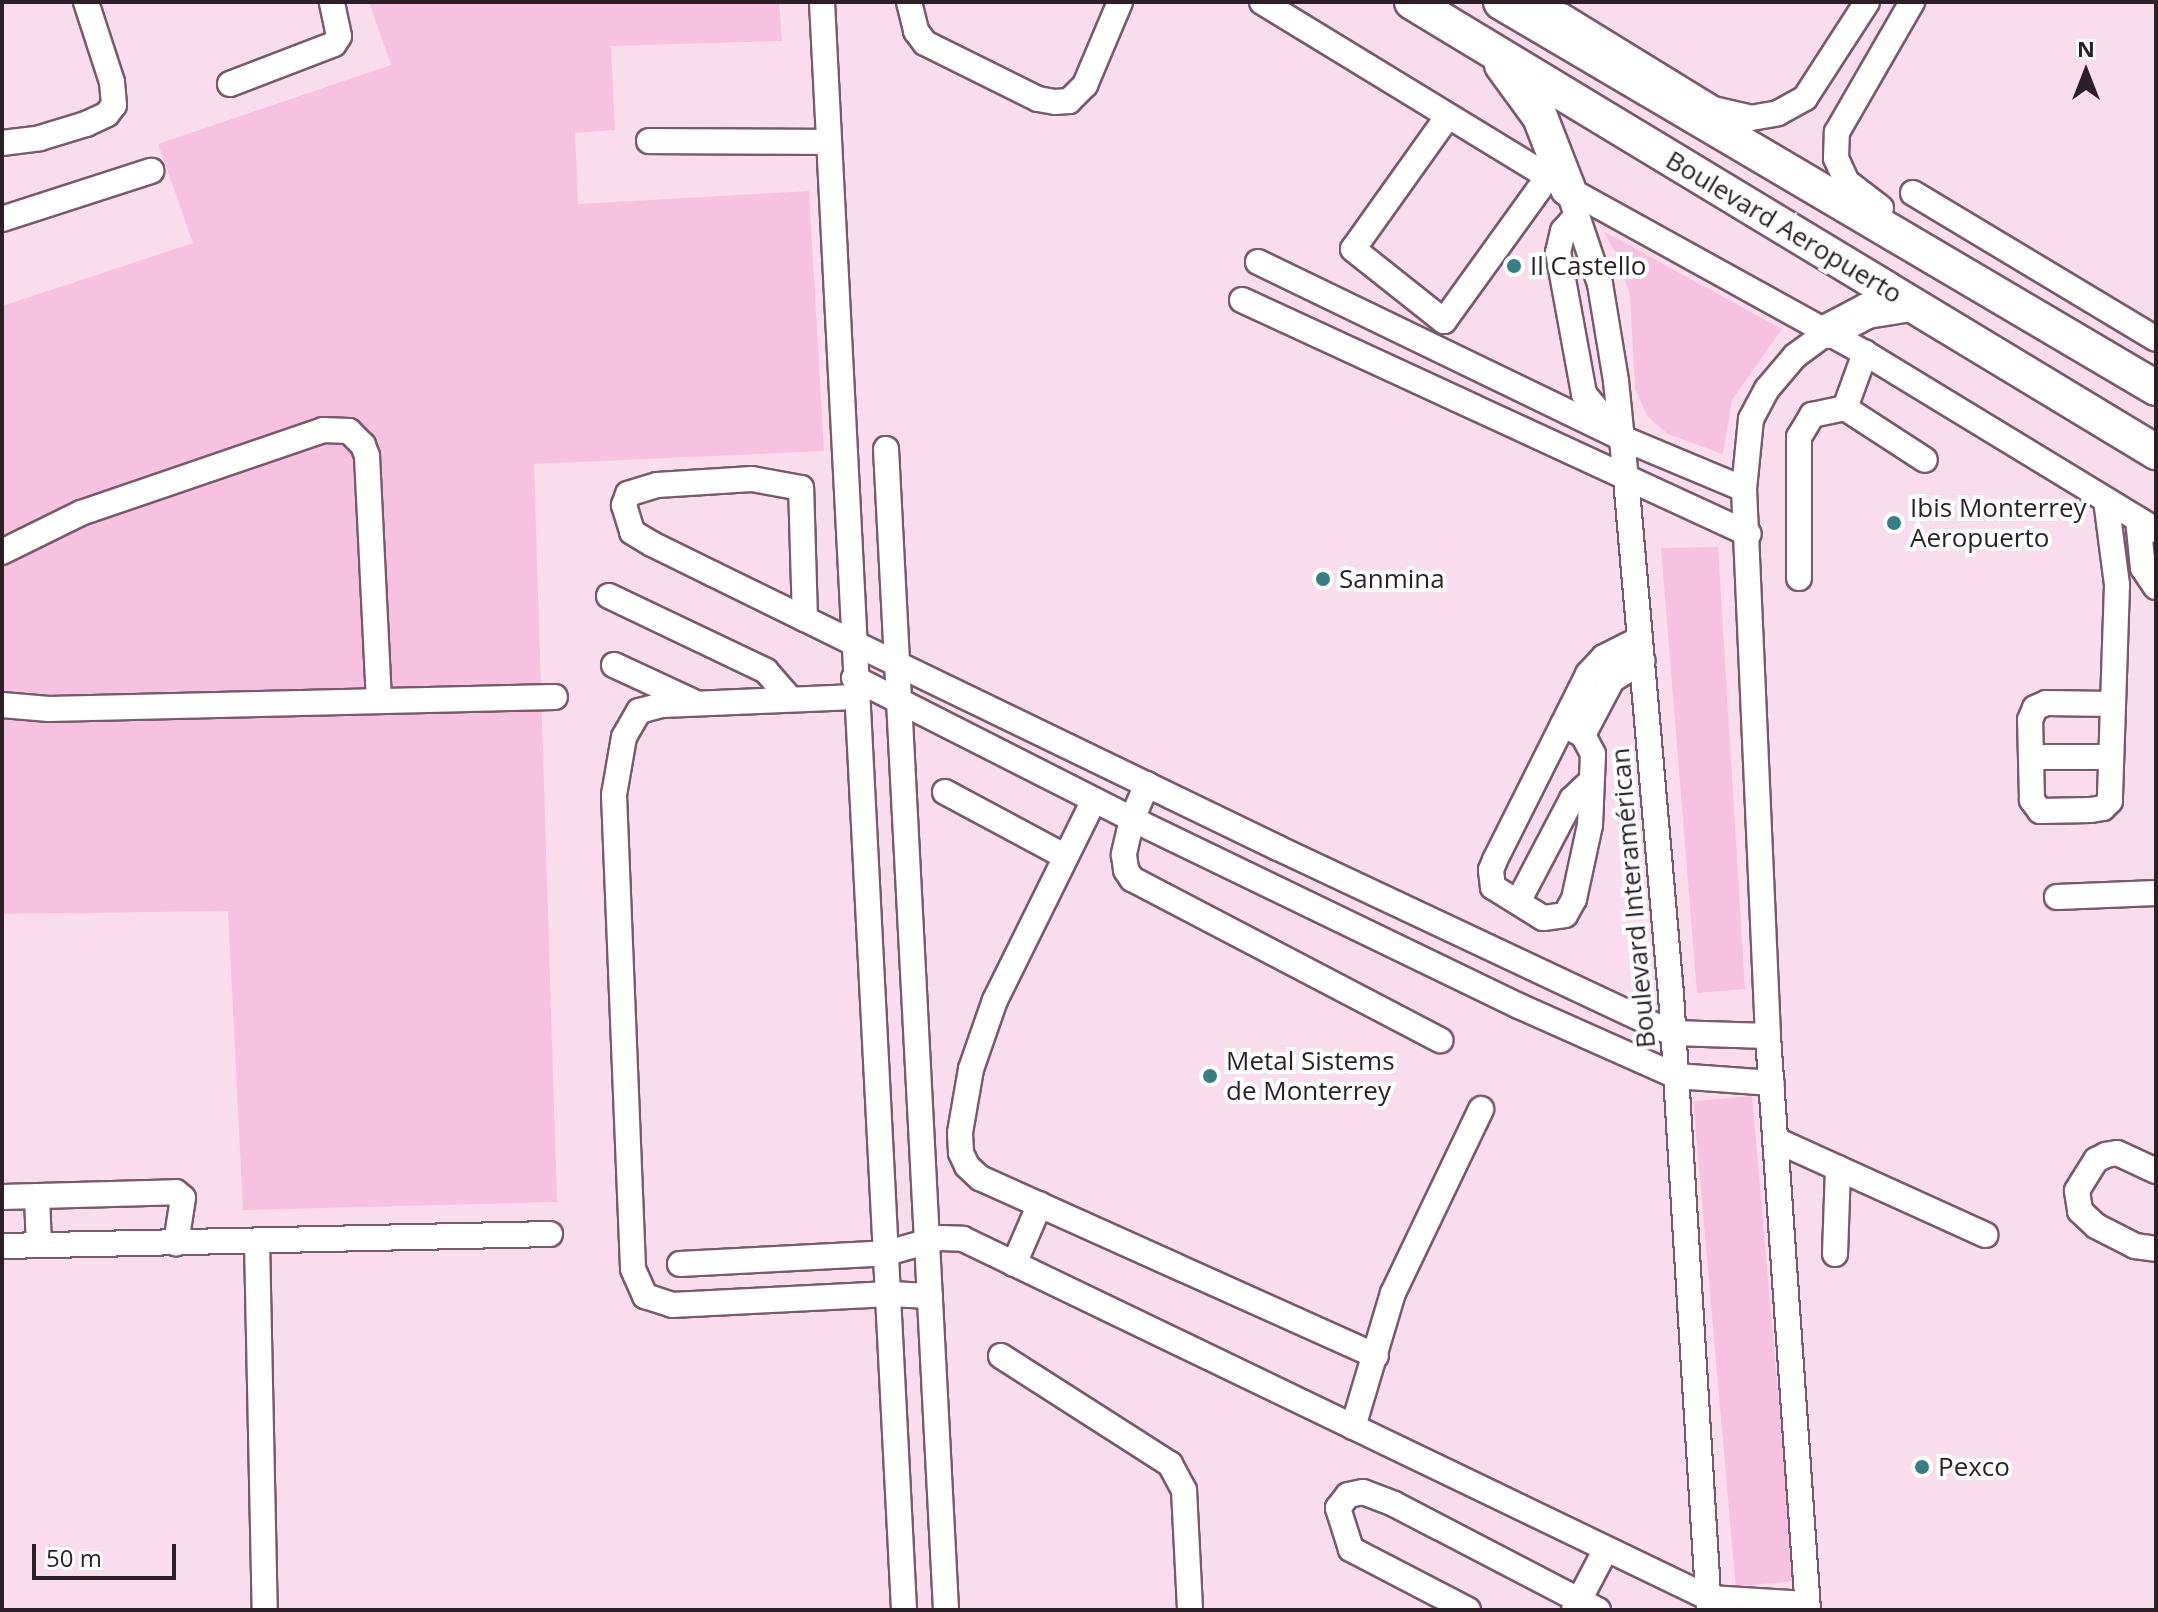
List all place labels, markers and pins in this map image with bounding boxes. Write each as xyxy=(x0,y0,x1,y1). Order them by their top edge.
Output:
place label: Il Castello xyxy=(1530,250,1646,282)
marker: Il Castello xyxy=(1505,257,1523,275)
place label: Ibis Monterrey Aeropuerto xyxy=(1910,492,2087,554)
marker: Ibis Monterrey Aeropuerto xyxy=(1885,514,1903,532)
place label: Sanmina xyxy=(1339,563,1445,595)
marker: Sanmina xyxy=(1314,570,1332,588)
place label: Metal Sistems de Monterrey xyxy=(1226,1045,1395,1106)
marker: Metal Sistems de Monterrey xyxy=(1201,1067,1219,1085)
place label: Pexco xyxy=(1938,1451,2010,1483)
marker: Pexco xyxy=(1913,1458,1931,1476)

